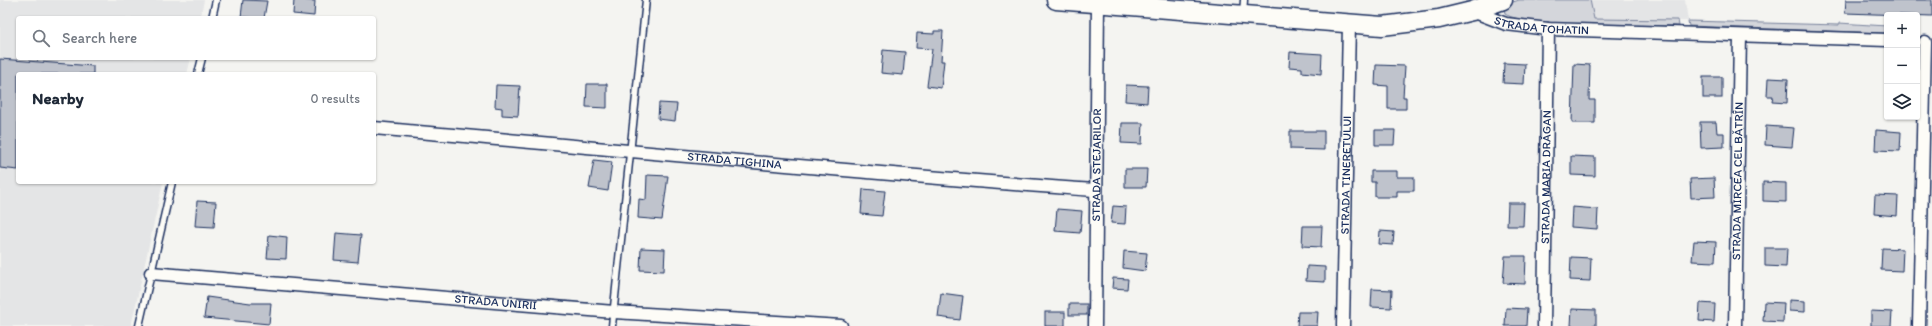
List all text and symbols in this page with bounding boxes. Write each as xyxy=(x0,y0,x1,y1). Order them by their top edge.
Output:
map controls xyxy=(1884,12,1920,120)
button: + xyxy=(1884,12,1920,48)
street label: STRADA TOHATIN xyxy=(1492,13,1589,37)
search box xyxy=(16,16,376,60)
icon: search xyxy=(30,27,52,49)
text: Search here xyxy=(62,29,137,47)
button: − xyxy=(1884,48,1920,84)
button: layers xyxy=(1884,84,1920,120)
text: Nearby xyxy=(32,88,84,108)
text: 0 results xyxy=(310,91,360,106)
street label: STRADA MIRCEA CEL BĂTRÎN xyxy=(1729,102,1746,260)
street label: STRADA STEJARILOR xyxy=(1089,108,1104,222)
street label: STRADA MARIA DRĂGAN xyxy=(1538,110,1554,244)
street label: STRADA TINERETULUI xyxy=(1338,116,1354,235)
street label: STRADA TIGHINA xyxy=(687,149,783,172)
street label: STRADA UNIRII xyxy=(454,292,537,312)

